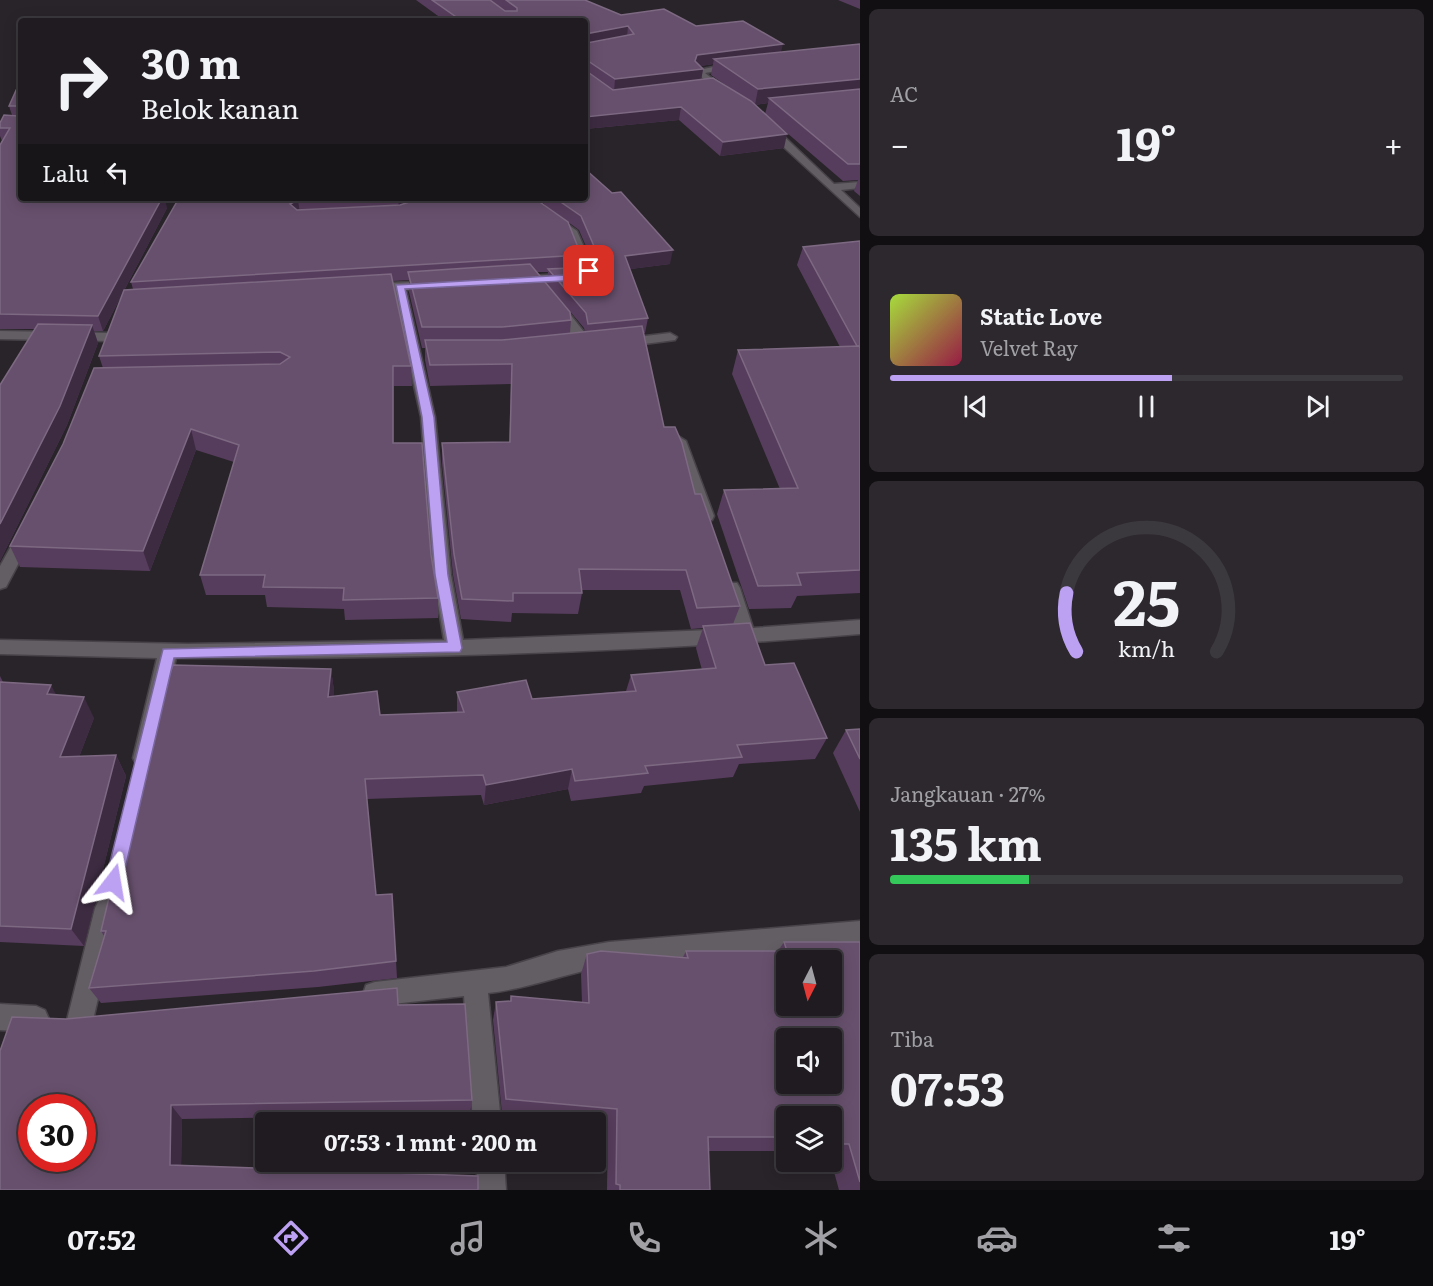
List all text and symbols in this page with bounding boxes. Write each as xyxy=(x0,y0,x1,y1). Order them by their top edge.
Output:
text: 30 m xyxy=(141,30,241,92)
icon: right xyxy=(42,42,120,120)
text: AC xyxy=(890,78,918,108)
text: Belok kanan xyxy=(141,87,299,127)
text: 19° xyxy=(1116,108,1177,175)
text: − xyxy=(890,118,909,167)
text: + xyxy=(1384,118,1403,167)
text: Lalu xyxy=(42,156,89,189)
icon: left xyxy=(101,156,134,189)
pin xyxy=(563,245,614,296)
icon: arrive xyxy=(572,254,605,287)
text: Static Love xyxy=(980,299,1102,332)
text: Velvet Ray xyxy=(980,332,1078,362)
icon: previous xyxy=(959,390,992,423)
icon: pause xyxy=(1130,390,1163,423)
icon: next xyxy=(1301,390,1334,423)
text: 25 xyxy=(1113,553,1180,645)
text: km/h xyxy=(1118,632,1175,664)
text: Jangkauan · 27% xyxy=(890,778,1046,808)
text: 135 km xyxy=(890,808,1042,875)
position arrow xyxy=(81,850,145,914)
north arrow xyxy=(776,950,842,1016)
map controls xyxy=(776,950,842,1172)
text: Tiba xyxy=(890,1023,934,1053)
button: sound xyxy=(776,1028,842,1094)
text: 07:53 xyxy=(890,1053,1005,1120)
speed limit sign: 30 xyxy=(18,1094,96,1172)
button: layers xyxy=(776,1106,842,1172)
text: 07:53 · 1 mnt · 200 m xyxy=(324,1125,537,1158)
icon: directions xyxy=(270,1217,312,1259)
icon: music xyxy=(447,1217,489,1259)
icon: phone xyxy=(623,1217,665,1259)
icon: climate xyxy=(800,1217,842,1259)
icon: car xyxy=(976,1217,1018,1259)
icon: filters xyxy=(1153,1217,1195,1259)
text: 07:52 xyxy=(67,1218,136,1258)
text: 19° xyxy=(1329,1218,1366,1258)

